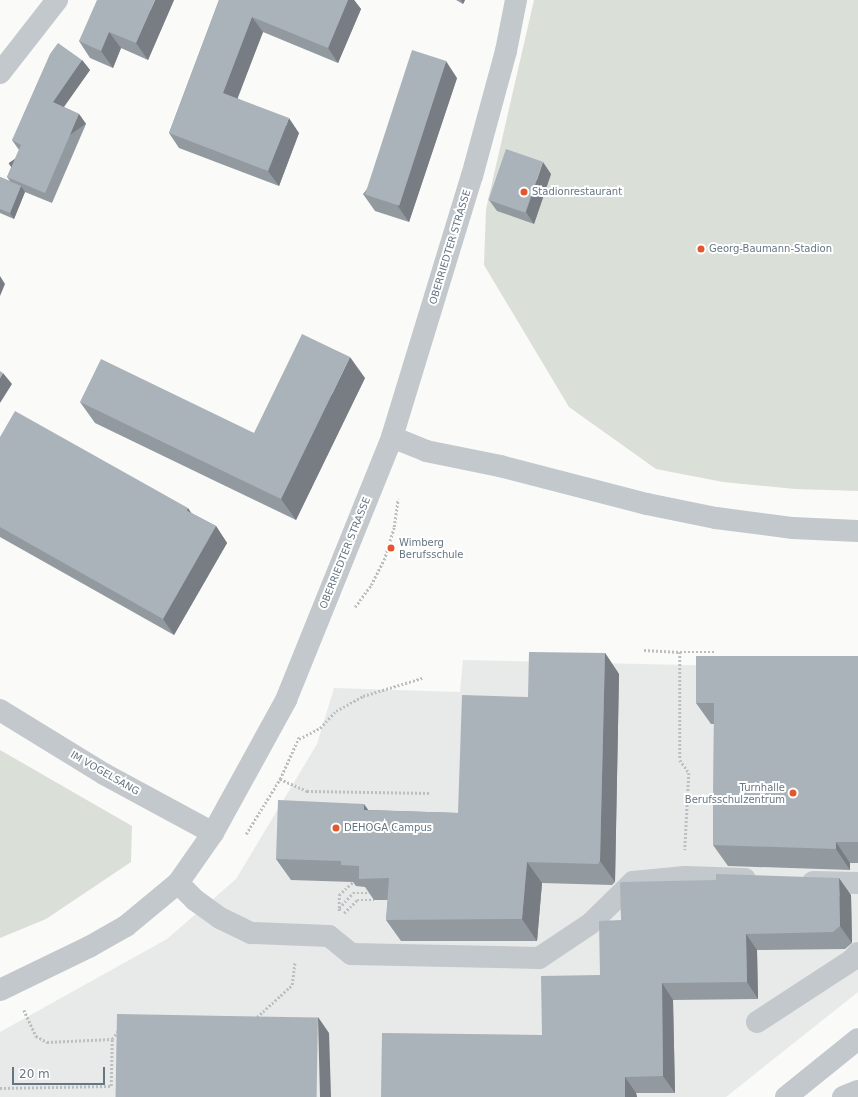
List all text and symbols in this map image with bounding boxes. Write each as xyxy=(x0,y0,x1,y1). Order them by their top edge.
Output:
place label: Stadionrestaurant xyxy=(532,186,622,198)
marker: Stadionrestaurant xyxy=(519,187,529,197)
street label: OBERRIEDTER STRASSE xyxy=(427,188,473,306)
place label: Georg-Baumann-Stadion xyxy=(709,243,832,255)
marker: Georg-Baumann-Stadion xyxy=(696,244,706,254)
street label: OBERRIEDTER STRASSE xyxy=(317,495,373,611)
place label: Wimberg Berufsschule xyxy=(399,536,464,560)
marker: Wimberg Berufsschule xyxy=(386,543,396,553)
street label: IM VOGELSANG xyxy=(68,748,142,798)
place label: Turnhalle Berufsschulzentrum xyxy=(685,781,785,804)
marker: Turnhalle Berufsschulzentrum xyxy=(788,788,798,798)
place label: DEHOGA Campus xyxy=(344,822,432,834)
marker: DEHOGA Campus xyxy=(331,823,341,833)
scale bar xyxy=(14,1059,107,1085)
text: 20 m xyxy=(19,1067,50,1081)

